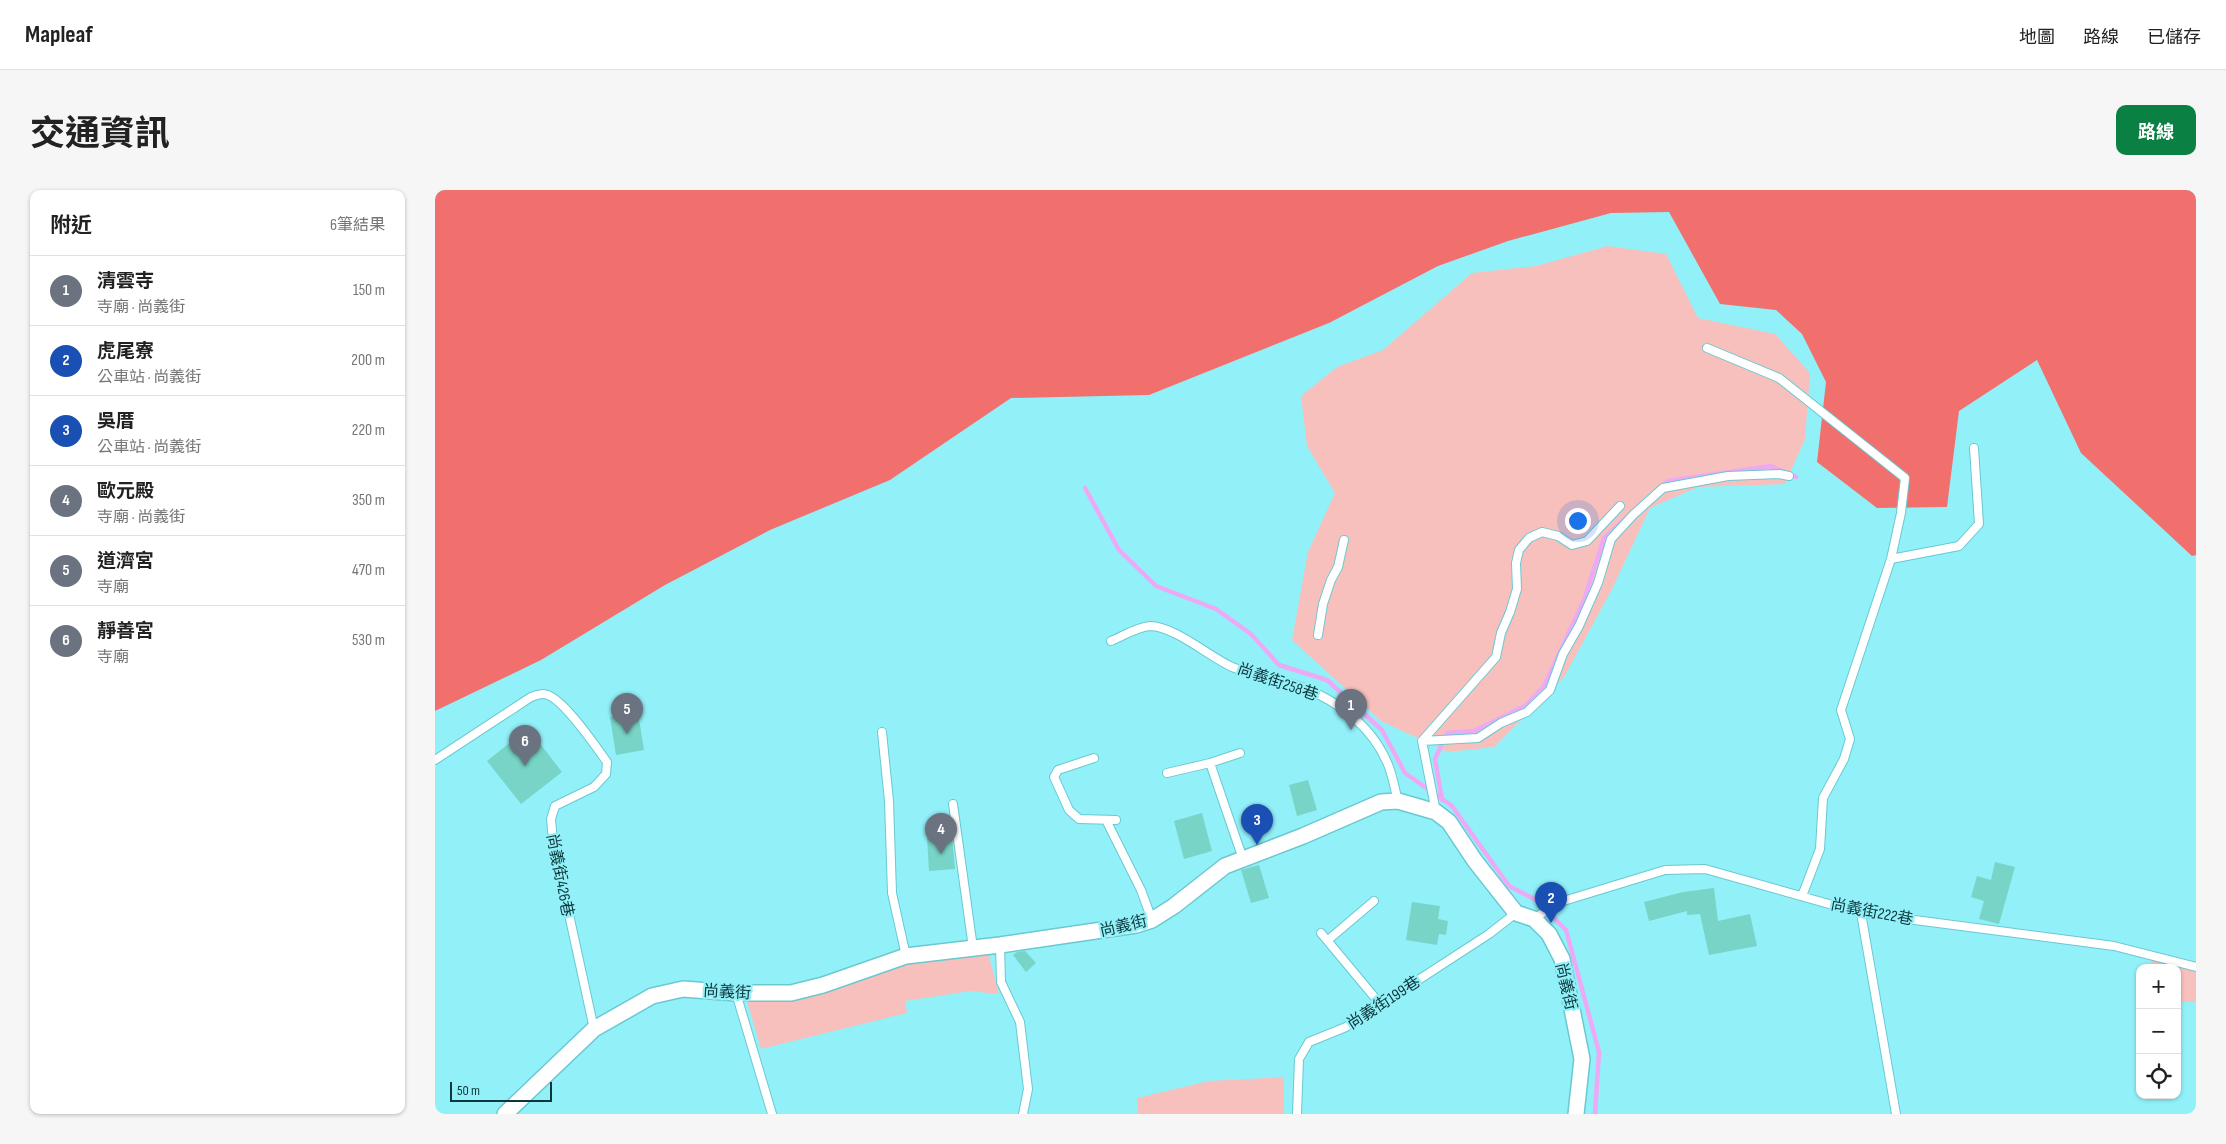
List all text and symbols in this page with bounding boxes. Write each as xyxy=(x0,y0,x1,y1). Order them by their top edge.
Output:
text: Mapleaf xyxy=(25,20,93,49)
text: 地圖 xyxy=(2019,27,2055,48)
text: 路線 xyxy=(2083,27,2119,48)
text: 已儲存 xyxy=(2147,27,2201,48)
button: 路線 xyxy=(2116,105,2196,155)
text: 交通資訊 xyxy=(30,113,170,156)
text: 附近 xyxy=(50,213,92,238)
text: 6筆結果 xyxy=(330,216,385,235)
text: 清雲寺 xyxy=(97,270,154,293)
text: 1 xyxy=(63,281,69,300)
text: 150 m xyxy=(353,281,385,300)
text: 寺廟 · 尚義街 xyxy=(97,298,185,317)
text: 虎尾寮 xyxy=(97,340,154,363)
text: 2 xyxy=(62,351,70,370)
text: 200 m xyxy=(351,351,385,370)
text: 公車站 · 尚義街 xyxy=(97,368,201,387)
text: 吳厝 xyxy=(97,410,135,433)
text: 3 xyxy=(62,421,70,440)
text: 220 m xyxy=(352,421,385,440)
text: 公車站 · 尚義街 xyxy=(97,438,201,457)
text: 歐元殿 xyxy=(97,480,154,503)
text: 4 xyxy=(62,491,70,510)
text: 350 m xyxy=(352,491,385,510)
text: 寺廟 · 尚義街 xyxy=(97,508,185,527)
your location xyxy=(1565,508,1591,534)
text: 道濟宮 xyxy=(97,550,154,573)
text: 5 xyxy=(62,561,70,580)
text: 470 m xyxy=(352,561,385,580)
text: 寺廟 xyxy=(97,578,129,597)
text: 靜善宮 xyxy=(97,620,154,643)
text: 6 xyxy=(62,631,70,650)
text: 530 m xyxy=(352,631,385,650)
text: 寺廟 xyxy=(97,648,129,667)
street label: 尚義街258巷 xyxy=(1235,660,1320,705)
pin: 1 xyxy=(1335,689,1367,730)
pin: 5 xyxy=(611,693,643,734)
pin: 6 xyxy=(509,725,541,766)
pin: 3 xyxy=(1241,804,1273,845)
pin: 4 xyxy=(925,813,957,854)
street label: 尚義街426巷 xyxy=(542,832,577,919)
pin: 2 xyxy=(1535,882,1567,923)
street label: 尚義街222巷 xyxy=(1829,895,1915,930)
street label: 尚義街 xyxy=(1098,912,1149,941)
street label: 尚義街 xyxy=(1551,961,1580,1012)
map controls xyxy=(2136,964,2181,1099)
button: + xyxy=(2136,964,2181,1009)
street label: 尚義街199巷 xyxy=(1344,972,1424,1034)
street label: 尚義街 xyxy=(702,982,751,1003)
button: − xyxy=(2136,1009,2181,1054)
button: locate xyxy=(2136,1054,2181,1099)
scale bar xyxy=(450,1079,553,1102)
text: 50 m xyxy=(457,1082,480,1099)

